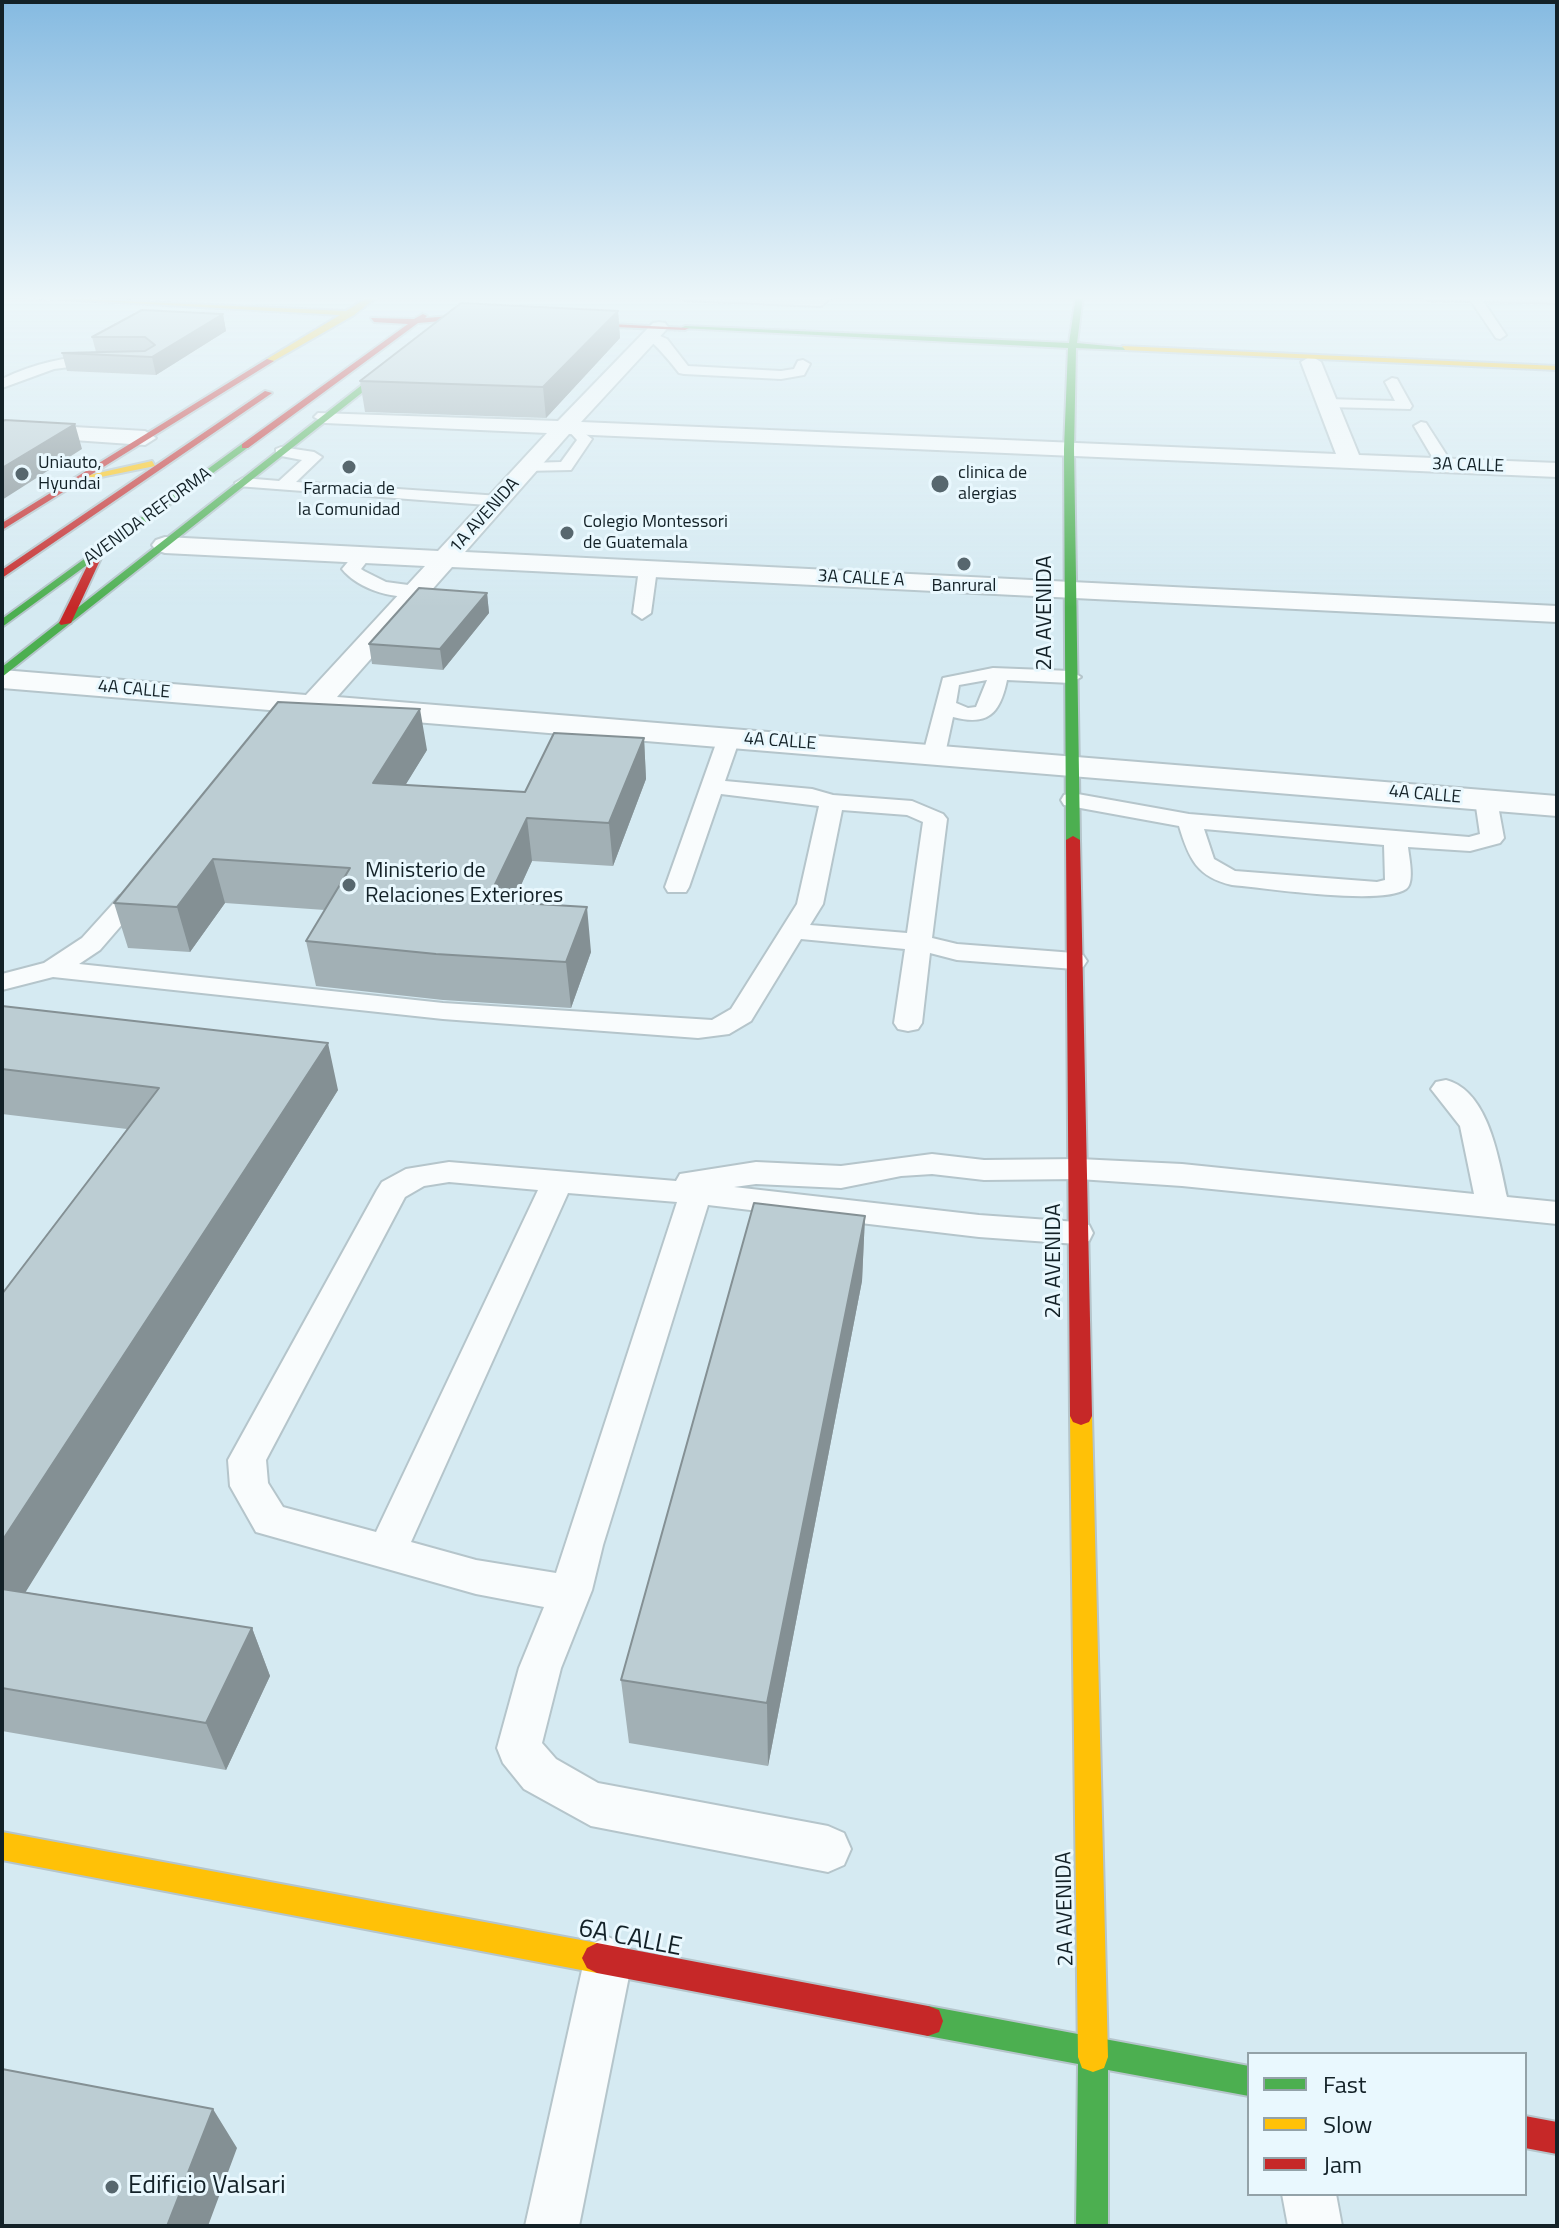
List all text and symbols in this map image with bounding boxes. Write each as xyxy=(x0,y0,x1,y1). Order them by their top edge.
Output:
place label: Uniauto, Hyundai xyxy=(38,453,102,496)
street label: 3A CALLE xyxy=(1431,454,1505,478)
marker: Farmacia de la Comunidad xyxy=(340,458,358,476)
street label: AVENIDA REFORMA xyxy=(80,463,216,571)
place label: clinica de alergias xyxy=(958,463,1027,506)
marker: Uniauto, Hyundai xyxy=(13,465,31,483)
marker: clinica de alergias xyxy=(929,473,951,495)
street label: 1A AVENIDA xyxy=(445,474,525,558)
place label: Farmacia de la Comunidad xyxy=(298,479,400,522)
place label: Colegio Montessori de Guatemala xyxy=(583,512,728,554)
marker: Colegio Montessori de Guatemala xyxy=(558,524,576,542)
marker: Banrural xyxy=(955,555,973,573)
street label: 2A AVENIDA xyxy=(1033,555,1059,671)
street label: 3A CALLE A xyxy=(817,566,905,592)
place label: Banrural xyxy=(932,576,996,598)
street label: 4A CALLE xyxy=(97,676,171,704)
street label: 4A CALLE xyxy=(743,729,817,755)
street label: 4A CALLE xyxy=(1388,781,1462,809)
place label: Ministerio de Relaciones Exteriores xyxy=(365,859,563,910)
marker: Ministerio de Relaciones Exteriores xyxy=(340,876,358,894)
street label: 2A AVENIDA xyxy=(1042,1203,1068,1319)
street label: 2A AVENIDA xyxy=(1052,1851,1080,1967)
street label: 6A CALLE xyxy=(576,1914,684,1964)
legend xyxy=(1247,2052,1527,2196)
text: Fast xyxy=(1323,2066,1366,2102)
text: Slow xyxy=(1323,2106,1372,2142)
text: Jam xyxy=(1323,2146,1362,2182)
place label: Edificio Valsari xyxy=(128,2171,286,2203)
marker: Edificio Valsari xyxy=(103,2178,121,2196)

